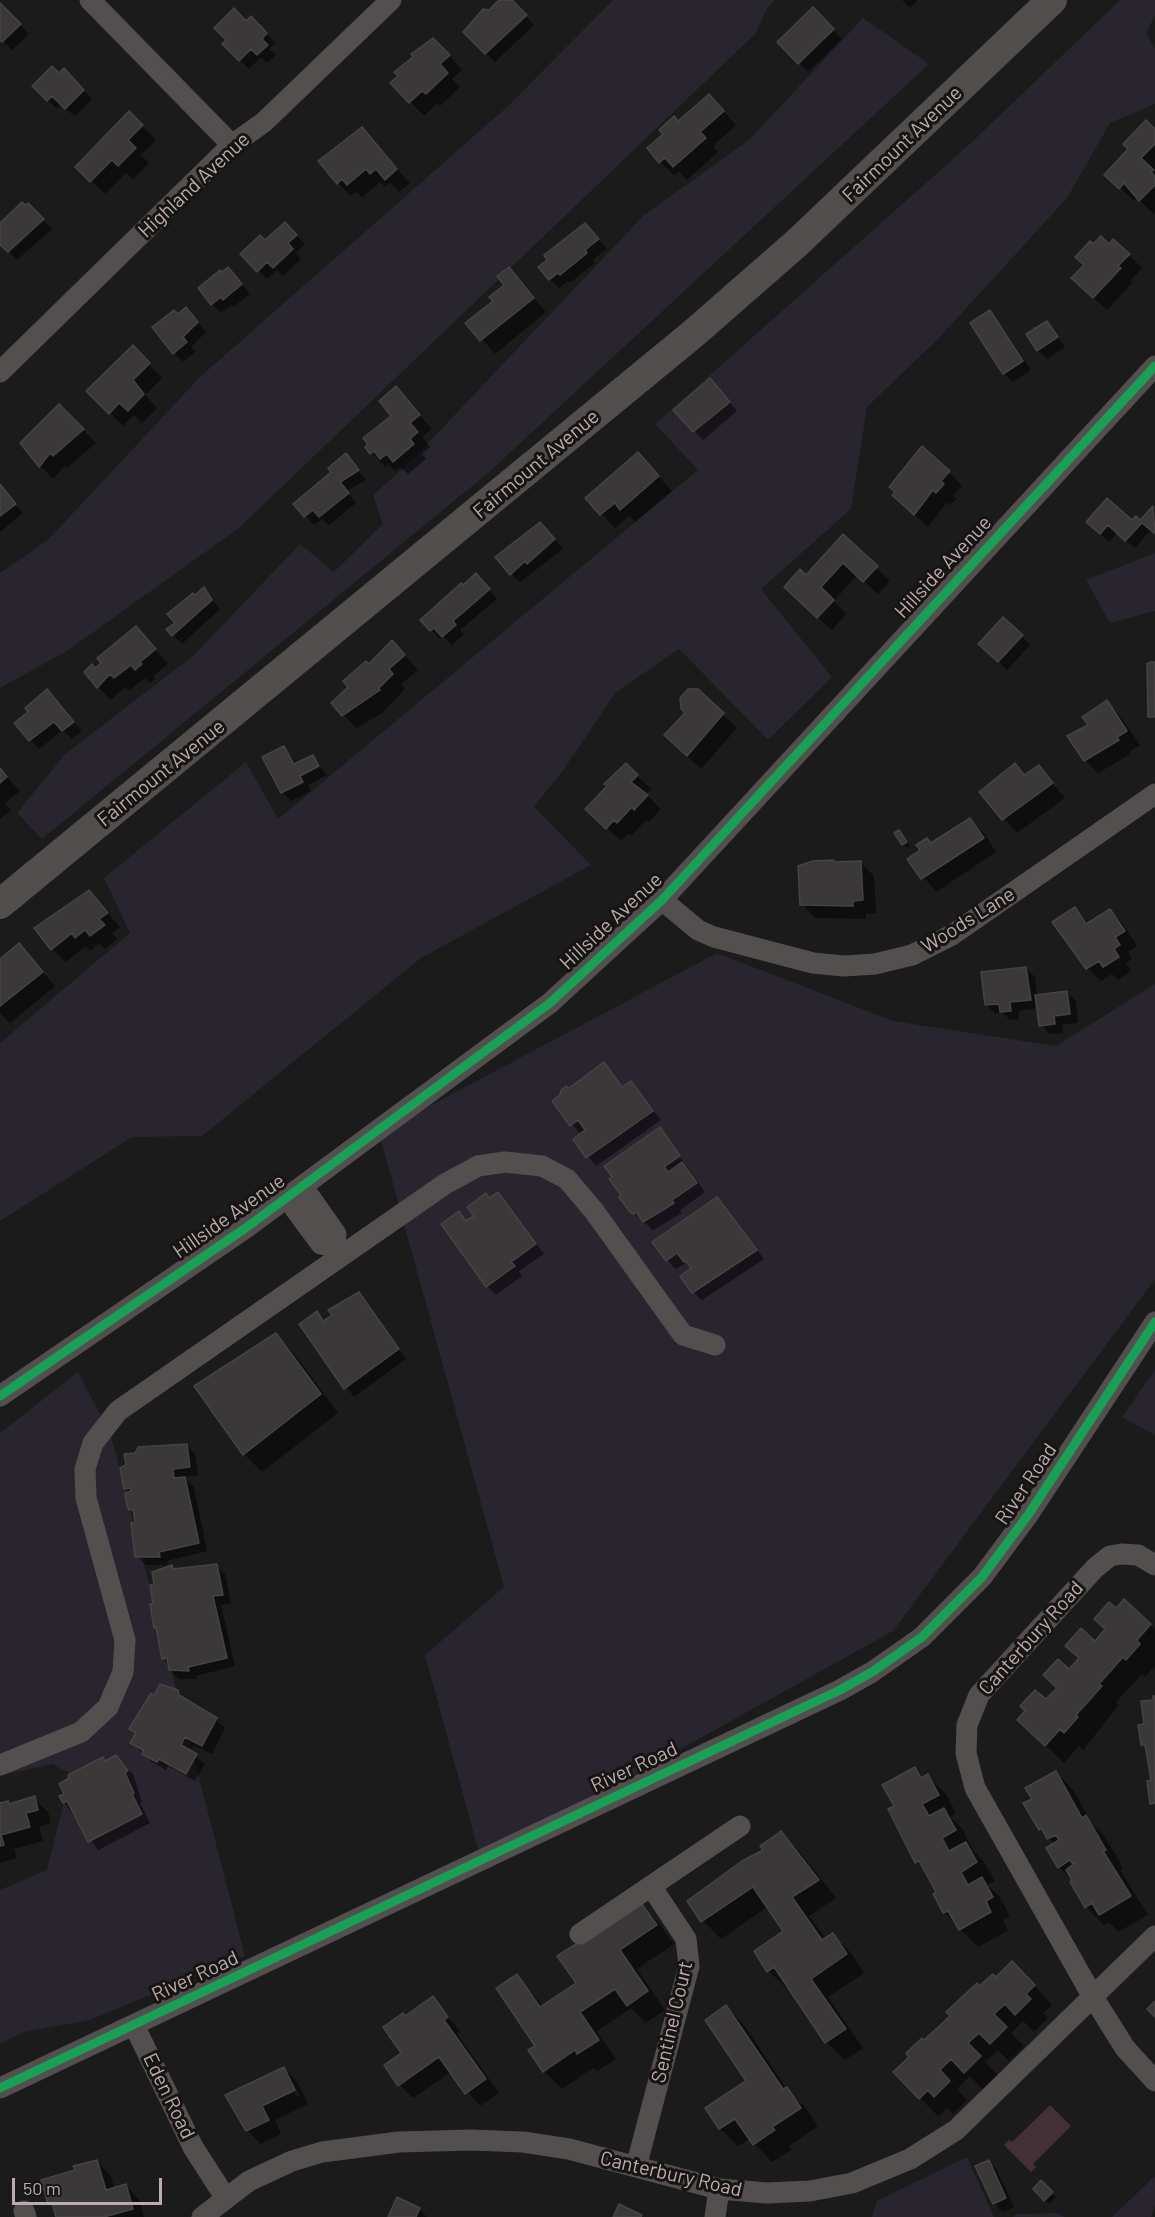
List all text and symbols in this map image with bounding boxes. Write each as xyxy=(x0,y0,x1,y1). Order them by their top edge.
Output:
street label: Fairmount Avenue xyxy=(837,81,967,207)
street label: Highland Avenue xyxy=(133,127,255,243)
street label: Fairmount Avenue xyxy=(468,404,604,524)
street label: Hillside Avenue xyxy=(889,511,997,623)
street label: Fairmount Avenue xyxy=(92,714,230,832)
street label: Hillside Avenue xyxy=(555,867,667,975)
street label: Woods Lane xyxy=(917,882,1019,958)
street label: Hillside Avenue xyxy=(168,1169,290,1263)
street label: River Road xyxy=(990,1439,1062,1529)
street label: Canterbury Road xyxy=(974,1576,1088,1700)
street label: River Road xyxy=(587,1737,681,1797)
street label: River Road xyxy=(148,1946,242,2006)
street label: Sentinel Court xyxy=(646,1959,698,2085)
street label: Eden Road xyxy=(138,2049,200,2143)
street label: Canterbury Road xyxy=(598,2146,744,2202)
scale bar xyxy=(15,2166,165,2204)
text: 50 m xyxy=(23,2177,61,2199)

